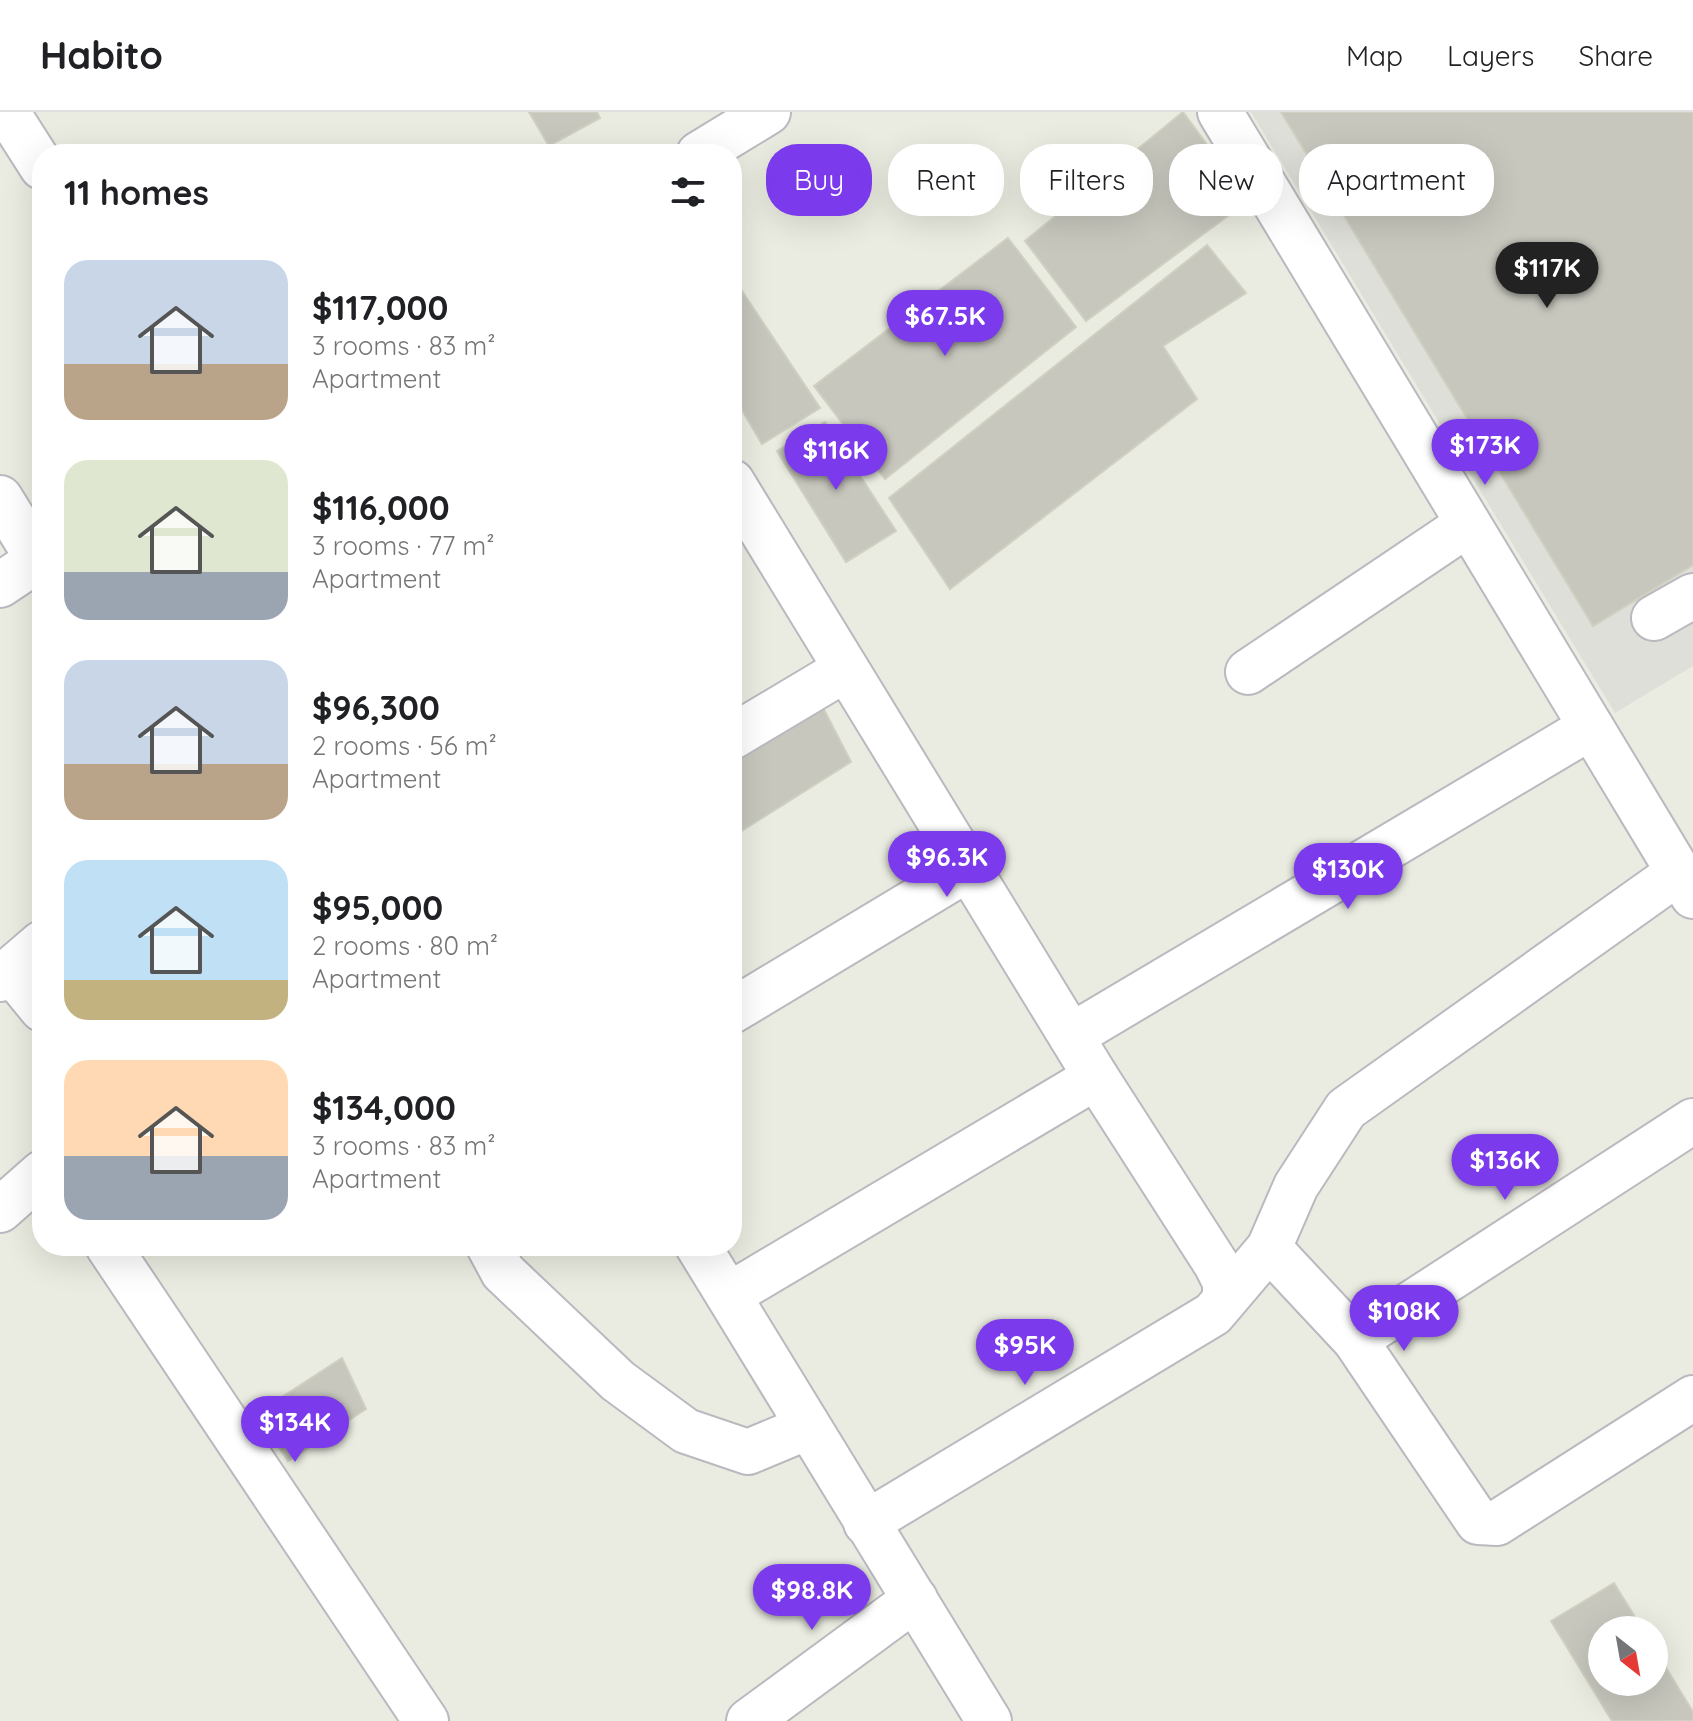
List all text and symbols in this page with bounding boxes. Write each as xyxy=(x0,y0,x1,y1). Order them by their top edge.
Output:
text: Habito xyxy=(40,31,163,79)
text: Map xyxy=(1346,38,1403,73)
text: Layers xyxy=(1447,38,1534,73)
text: Share xyxy=(1578,38,1653,73)
chip: Buy xyxy=(766,144,872,216)
chip: Rent xyxy=(888,144,1004,216)
chip: Filters xyxy=(1020,144,1153,216)
chip: New xyxy=(1169,144,1283,216)
chip: Apartment xyxy=(1299,144,1494,216)
icon: filters xyxy=(666,170,710,214)
text: 11 homes xyxy=(64,171,209,214)
pin: $117K xyxy=(1491,242,1603,310)
text: $117K xyxy=(1513,251,1581,284)
text: $117,000 xyxy=(312,286,448,329)
pin: $67.5K xyxy=(880,290,1010,358)
icon: home xyxy=(128,292,224,388)
text: $67.5K xyxy=(905,299,985,332)
text: 3 rooms · 83 m² xyxy=(312,329,495,362)
text: Apartment xyxy=(312,362,441,395)
pin: $173K xyxy=(1429,419,1541,487)
pin: $116K xyxy=(780,424,892,492)
text: $173K xyxy=(1450,428,1520,461)
text: $116K xyxy=(802,433,870,466)
text: $116,000 xyxy=(312,486,450,529)
icon: home xyxy=(128,492,224,588)
text: 3 rooms · 77 m² xyxy=(312,529,494,562)
text: Apartment xyxy=(312,562,441,595)
text: $96,300 xyxy=(312,686,440,729)
icon: home xyxy=(128,692,224,788)
text: 2 rooms · 56 m² xyxy=(312,729,497,762)
text: Apartment xyxy=(312,762,441,795)
pin: $96.3K xyxy=(882,831,1012,899)
text: $96.3K xyxy=(906,840,988,873)
pin: $130K xyxy=(1292,843,1404,911)
text: $130K xyxy=(1312,852,1384,885)
text: $95,000 xyxy=(312,886,443,929)
icon: home xyxy=(128,892,224,988)
text: 2 rooms · 80 m² xyxy=(312,929,498,962)
text: Apartment xyxy=(312,962,441,995)
text: $134,000 xyxy=(312,1086,456,1129)
icon: home xyxy=(128,1092,224,1188)
text: 3 rooms · 83 m² xyxy=(312,1129,495,1162)
pin: $136K xyxy=(1449,1134,1561,1202)
text: $136K xyxy=(1469,1143,1541,1176)
text: Apartment xyxy=(312,1162,441,1195)
pin: $108K xyxy=(1348,1285,1460,1353)
text: $108K xyxy=(1368,1294,1440,1327)
pin: $95K xyxy=(978,1319,1072,1387)
text: $95K xyxy=(994,1328,1056,1361)
pin: $134K xyxy=(239,1396,351,1464)
text: $134K xyxy=(259,1405,331,1438)
pin: $98.8K xyxy=(747,1564,877,1632)
text: $98.8K xyxy=(771,1573,853,1606)
north arrow xyxy=(1588,1616,1668,1696)
map controls xyxy=(1588,1616,1668,1696)

